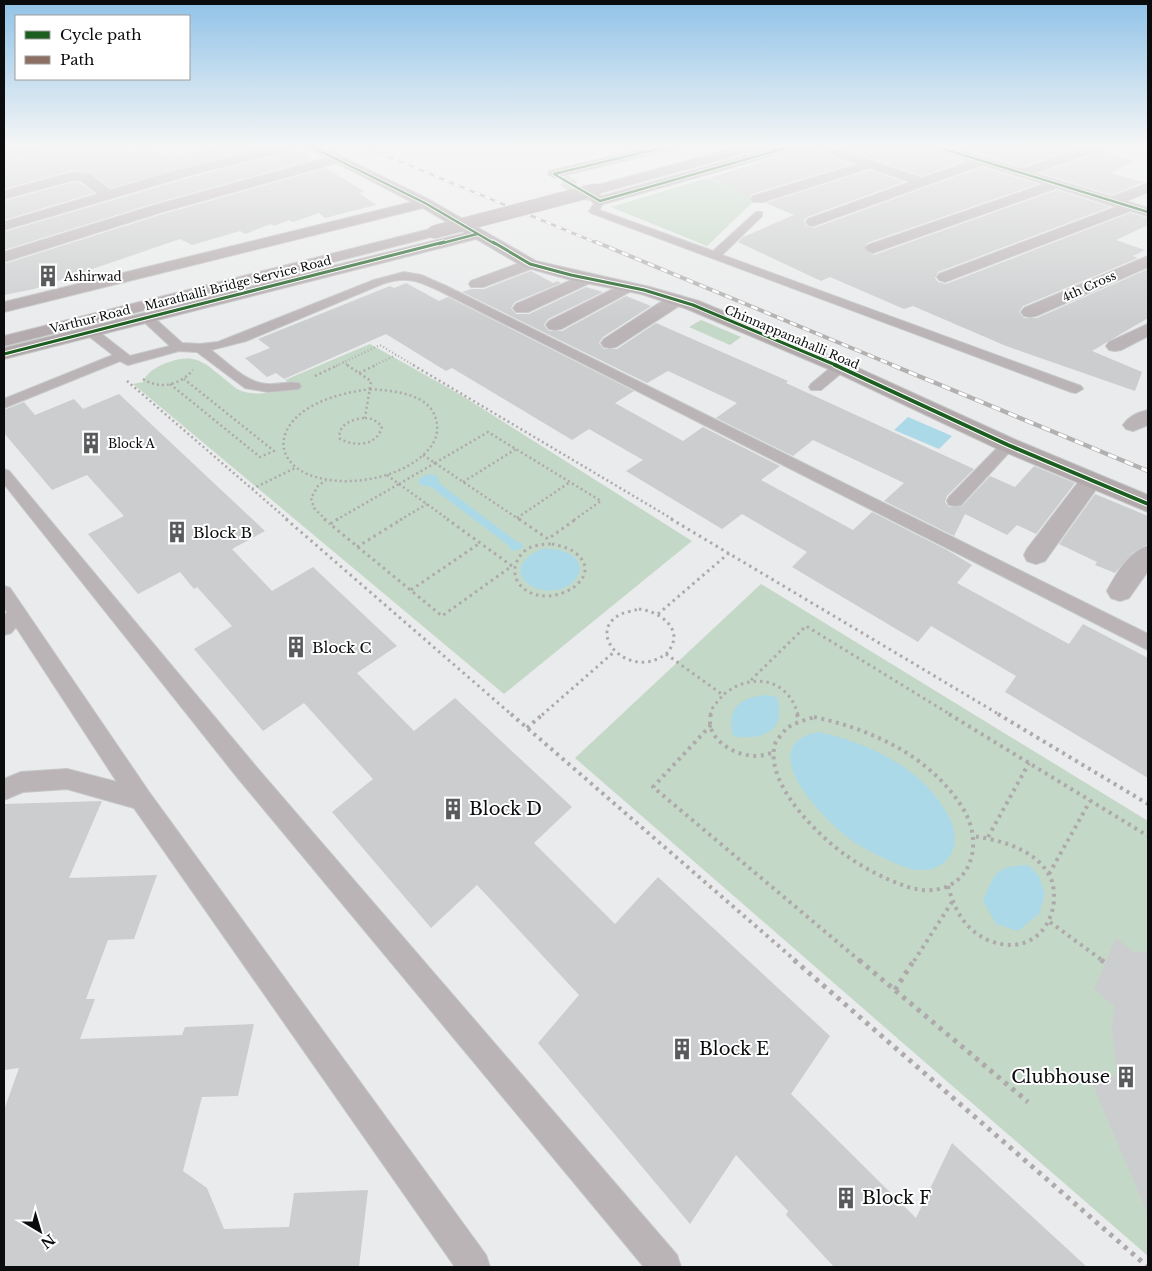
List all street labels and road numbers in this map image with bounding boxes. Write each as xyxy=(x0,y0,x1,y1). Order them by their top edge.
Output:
street label: Marathalli Bridge Service Road xyxy=(143,253,333,313)
street label: 4th Cross xyxy=(1060,268,1118,304)
street label: Varthur Road xyxy=(47,302,132,336)
street label: Chinnappanahalli Road xyxy=(722,302,862,372)

